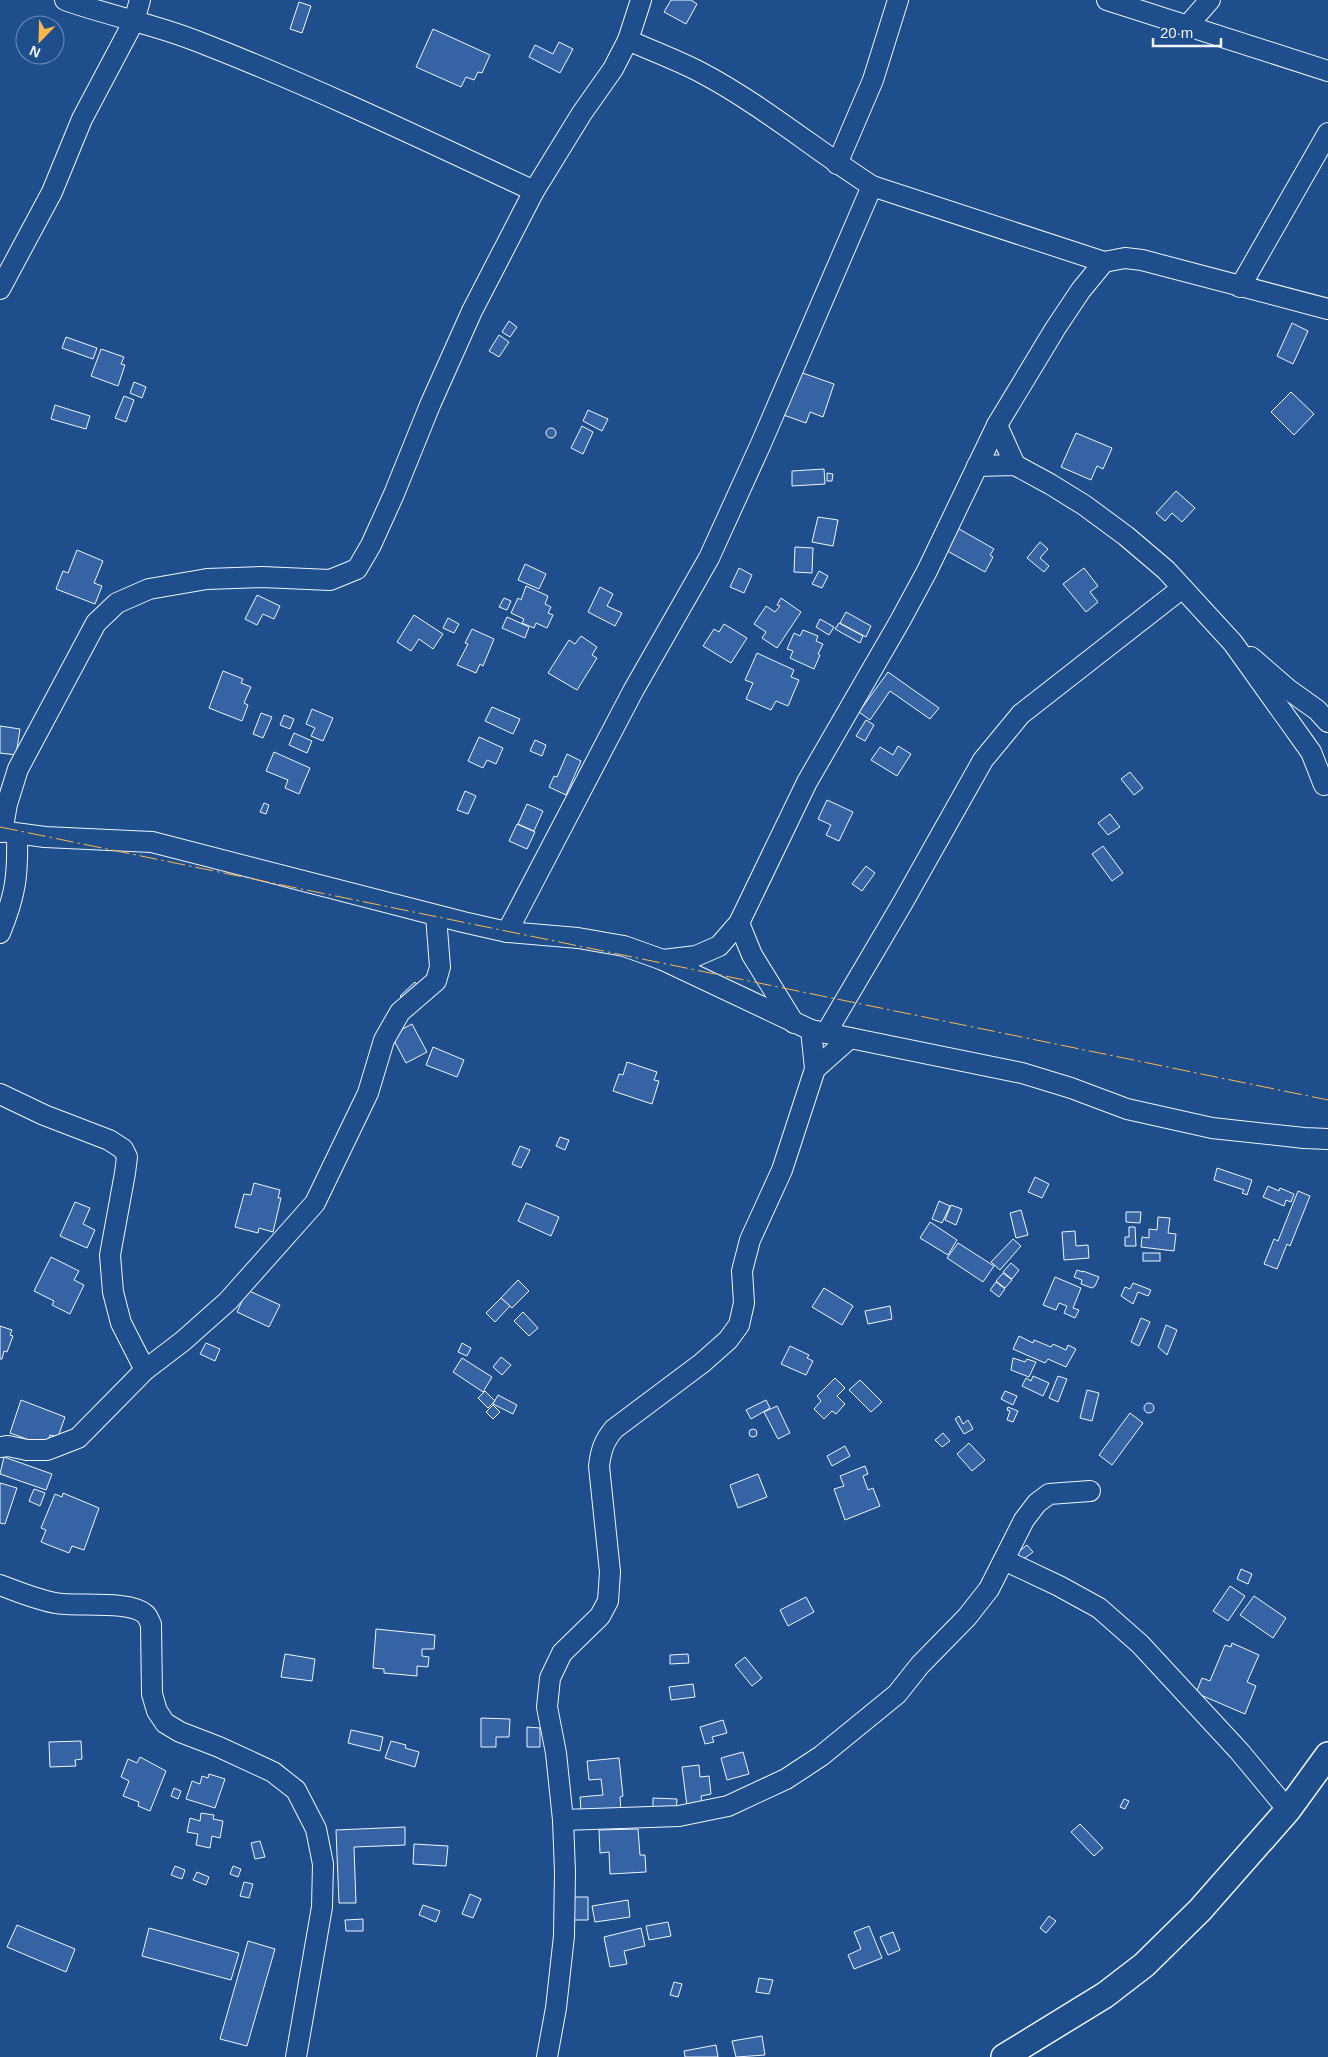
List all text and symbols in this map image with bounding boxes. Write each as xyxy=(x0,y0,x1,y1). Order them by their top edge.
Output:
north arrow xyxy=(15,15,65,65)
scale bar xyxy=(1153,15,1220,47)
text: 20 m xyxy=(1160,24,1193,41)
text: N xyxy=(27,43,43,61)

